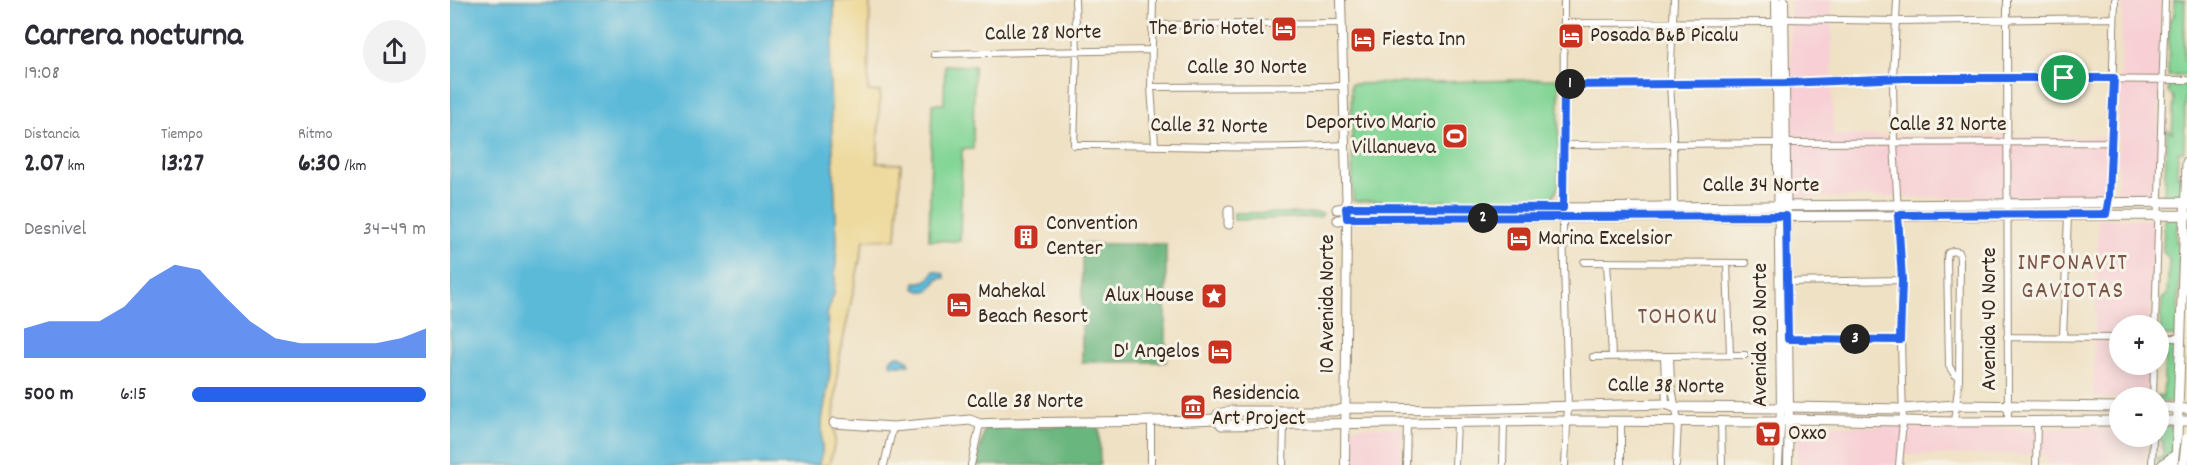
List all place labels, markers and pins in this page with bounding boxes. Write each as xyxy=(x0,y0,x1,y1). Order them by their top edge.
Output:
place label: The Brio Hotel xyxy=(1149,14,1264,45)
hotel icon: The Brio Hotel xyxy=(1269,14,1299,44)
hotel icon: Posada B&B Picalu xyxy=(1556,21,1586,51)
place label: Posada B&B Picalu xyxy=(1590,21,1739,52)
hotel icon: Fiesta Inn xyxy=(1348,25,1378,55)
place label: Fiesta Inn xyxy=(1382,25,1465,56)
pin xyxy=(2038,52,2089,103)
pin: 1 xyxy=(1555,69,1585,99)
place label: Deportivo Mario Villanueva xyxy=(1306,108,1437,164)
sports icon: Deportivo Mario Villanueva xyxy=(1440,121,1470,151)
pin: 2 xyxy=(1468,203,1498,233)
place label: Convention Center xyxy=(1046,209,1138,265)
building icon: Convention Center xyxy=(1011,222,1041,252)
hotel icon: Marina Excelsior xyxy=(1504,224,1534,254)
place label: Marina Excelsior xyxy=(1538,224,1673,255)
place label: Mahekal Beach Resort xyxy=(978,277,1088,333)
place label: Alux House xyxy=(1105,281,1194,312)
place icon: Alux House xyxy=(1199,281,1229,311)
hotel icon: Mahekal Beach Resort xyxy=(944,290,974,320)
pin: 3 xyxy=(1840,324,1870,354)
place label: D' Angelos xyxy=(1113,337,1200,368)
hotel icon: D' Angelos xyxy=(1205,337,1235,367)
place label: Residencia Art Project xyxy=(1212,379,1306,435)
museum icon: Residencia Art Project xyxy=(1178,392,1208,422)
supermarket icon: Oxxo xyxy=(1753,419,1783,449)
place label: Oxxo xyxy=(1788,419,1827,450)

